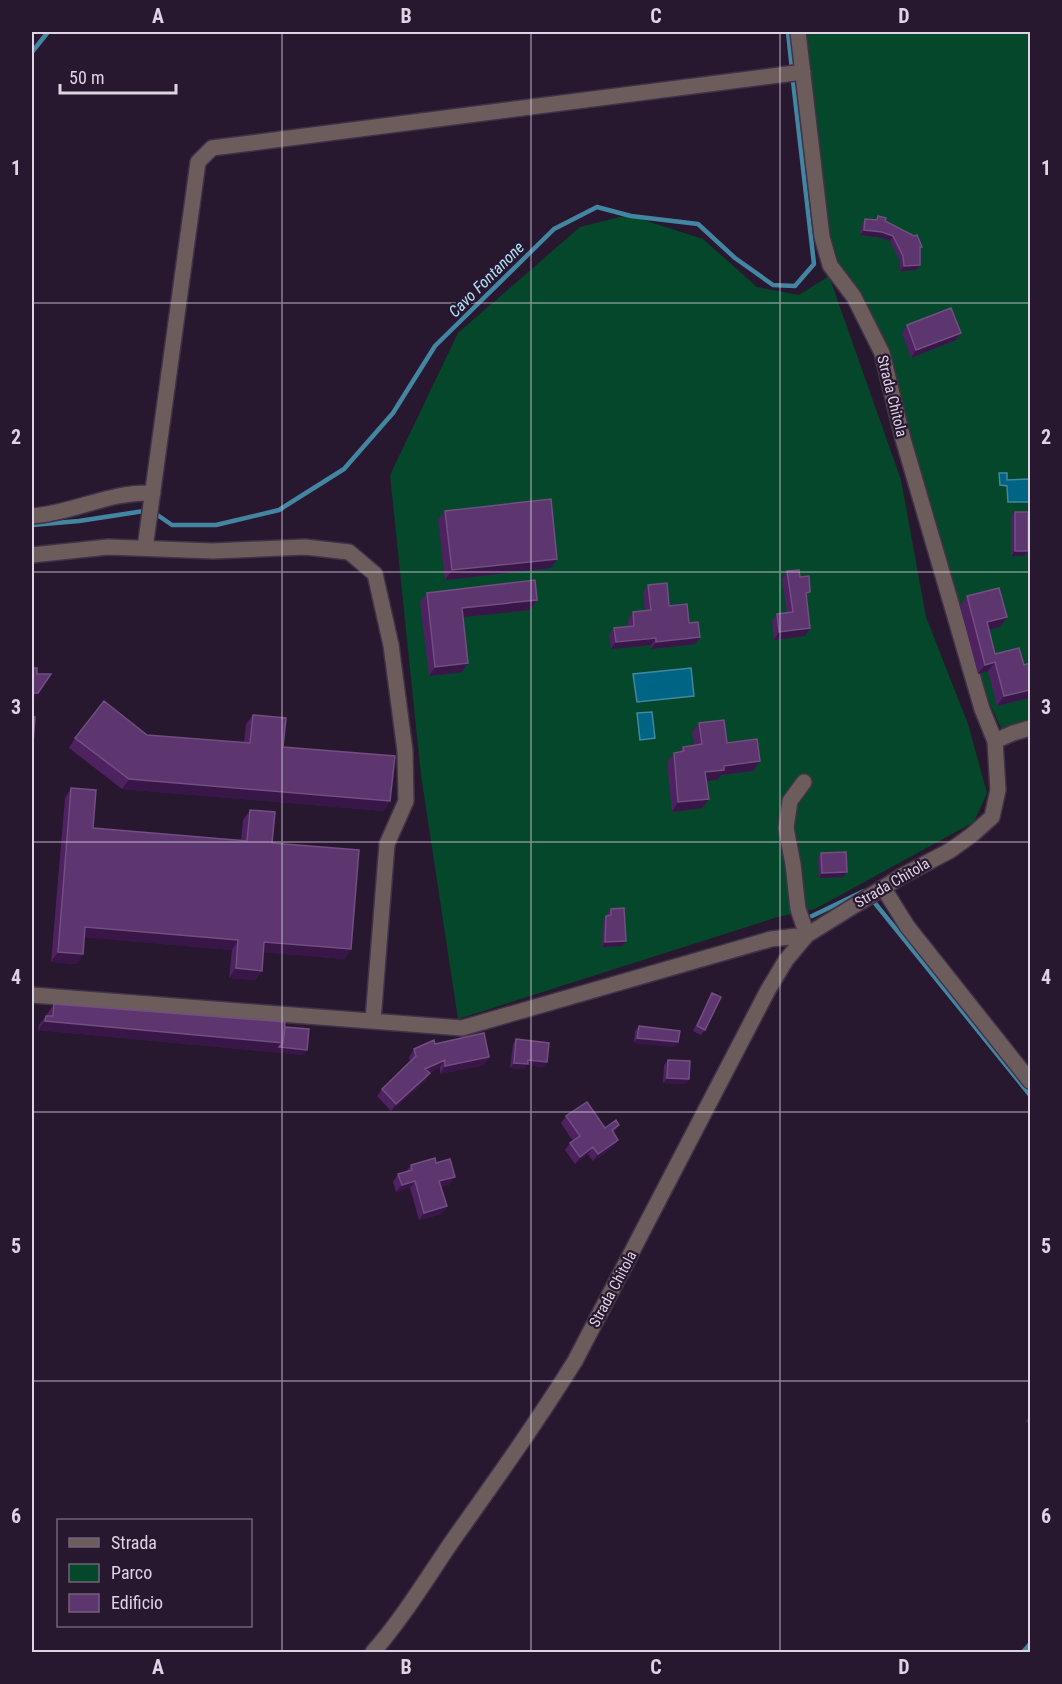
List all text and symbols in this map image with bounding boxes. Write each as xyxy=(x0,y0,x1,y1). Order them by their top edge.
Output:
text: A xyxy=(152,4,164,28)
text: B xyxy=(400,4,412,28)
text: C xyxy=(650,4,662,28)
text: D xyxy=(898,4,910,28)
scale bar xyxy=(60,57,176,95)
text: 50 m xyxy=(69,67,104,88)
text: 1 xyxy=(11,156,21,180)
text: 1 xyxy=(1041,156,1051,180)
water label: Cavo Fontanone xyxy=(445,238,528,321)
street label: Strada Chitola xyxy=(873,353,911,439)
text: 2 xyxy=(11,425,21,449)
text: 2 xyxy=(1041,425,1051,449)
text: 3 xyxy=(11,695,21,719)
text: 3 xyxy=(1041,695,1051,719)
street label: Strada Chitola xyxy=(851,854,933,912)
text: 4 xyxy=(11,965,21,989)
text: 4 xyxy=(1041,965,1051,989)
text: 5 xyxy=(11,1234,21,1258)
text: 5 xyxy=(1041,1234,1051,1258)
street label: Strada Chitola xyxy=(585,1248,641,1330)
text: 6 xyxy=(11,1504,21,1528)
text: 6 xyxy=(1041,1504,1051,1528)
legend xyxy=(57,1519,252,1627)
text: Strada xyxy=(111,1532,157,1553)
text: Parco xyxy=(111,1562,152,1583)
text: Edificio xyxy=(111,1592,163,1613)
text: A xyxy=(152,1655,164,1679)
text: B xyxy=(400,1655,412,1679)
text: C xyxy=(650,1655,662,1679)
text: D xyxy=(898,1655,910,1679)

